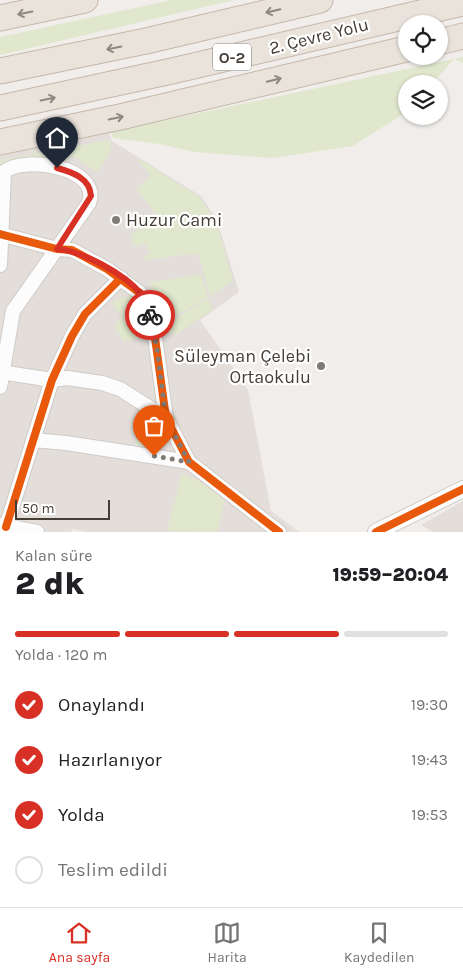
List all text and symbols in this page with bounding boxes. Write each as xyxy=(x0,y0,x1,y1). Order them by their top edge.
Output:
one-way arrow xyxy=(265,7,281,16)
one-way arrow xyxy=(18,8,34,18)
street label: 2. Çevre Yolu xyxy=(267,13,371,59)
map controls xyxy=(398,15,448,125)
button: locate xyxy=(398,15,448,65)
one-way arrow xyxy=(107,44,123,53)
road number: O-2 xyxy=(213,44,251,70)
one-way arrow xyxy=(266,75,282,84)
button: layers xyxy=(398,75,448,125)
one-way arrow xyxy=(39,94,55,103)
one-way arrow xyxy=(108,113,124,122)
pin xyxy=(36,117,78,168)
icon: home xyxy=(43,124,71,152)
place label: Huzur Cami xyxy=(126,209,222,231)
marker: Huzur Cami xyxy=(110,214,122,226)
courier xyxy=(125,290,175,340)
icon: bike xyxy=(136,301,164,329)
place label: Süleyman Çelebi Ortaokulu xyxy=(174,345,311,388)
marker: Süleyman Çelebi Ortaokulu xyxy=(315,360,327,372)
pin xyxy=(133,405,175,456)
icon: bag xyxy=(140,412,168,440)
scale bar xyxy=(15,497,110,520)
text: 50 m xyxy=(22,500,55,517)
text: Kalan süre xyxy=(15,546,92,565)
text: 19:59–20:04 xyxy=(332,564,448,586)
text: 2 dk xyxy=(15,565,84,602)
text: Yolda · 120 m xyxy=(15,645,108,664)
icon: check xyxy=(15,691,43,719)
text: Onaylandı xyxy=(58,694,145,716)
text: 19:30 xyxy=(411,695,448,714)
icon: check xyxy=(15,746,43,774)
text: Hazırlanıyor xyxy=(58,749,162,771)
text: 19:43 xyxy=(411,750,448,769)
icon: check xyxy=(15,801,43,829)
text: Yolda xyxy=(58,804,105,826)
text: 19:53 xyxy=(411,805,448,824)
text: Teslim edildi xyxy=(58,859,168,881)
tab: Ana sayfa xyxy=(49,919,110,966)
tab: Harita xyxy=(208,919,247,966)
tab: Kaydedilen xyxy=(344,919,414,966)

